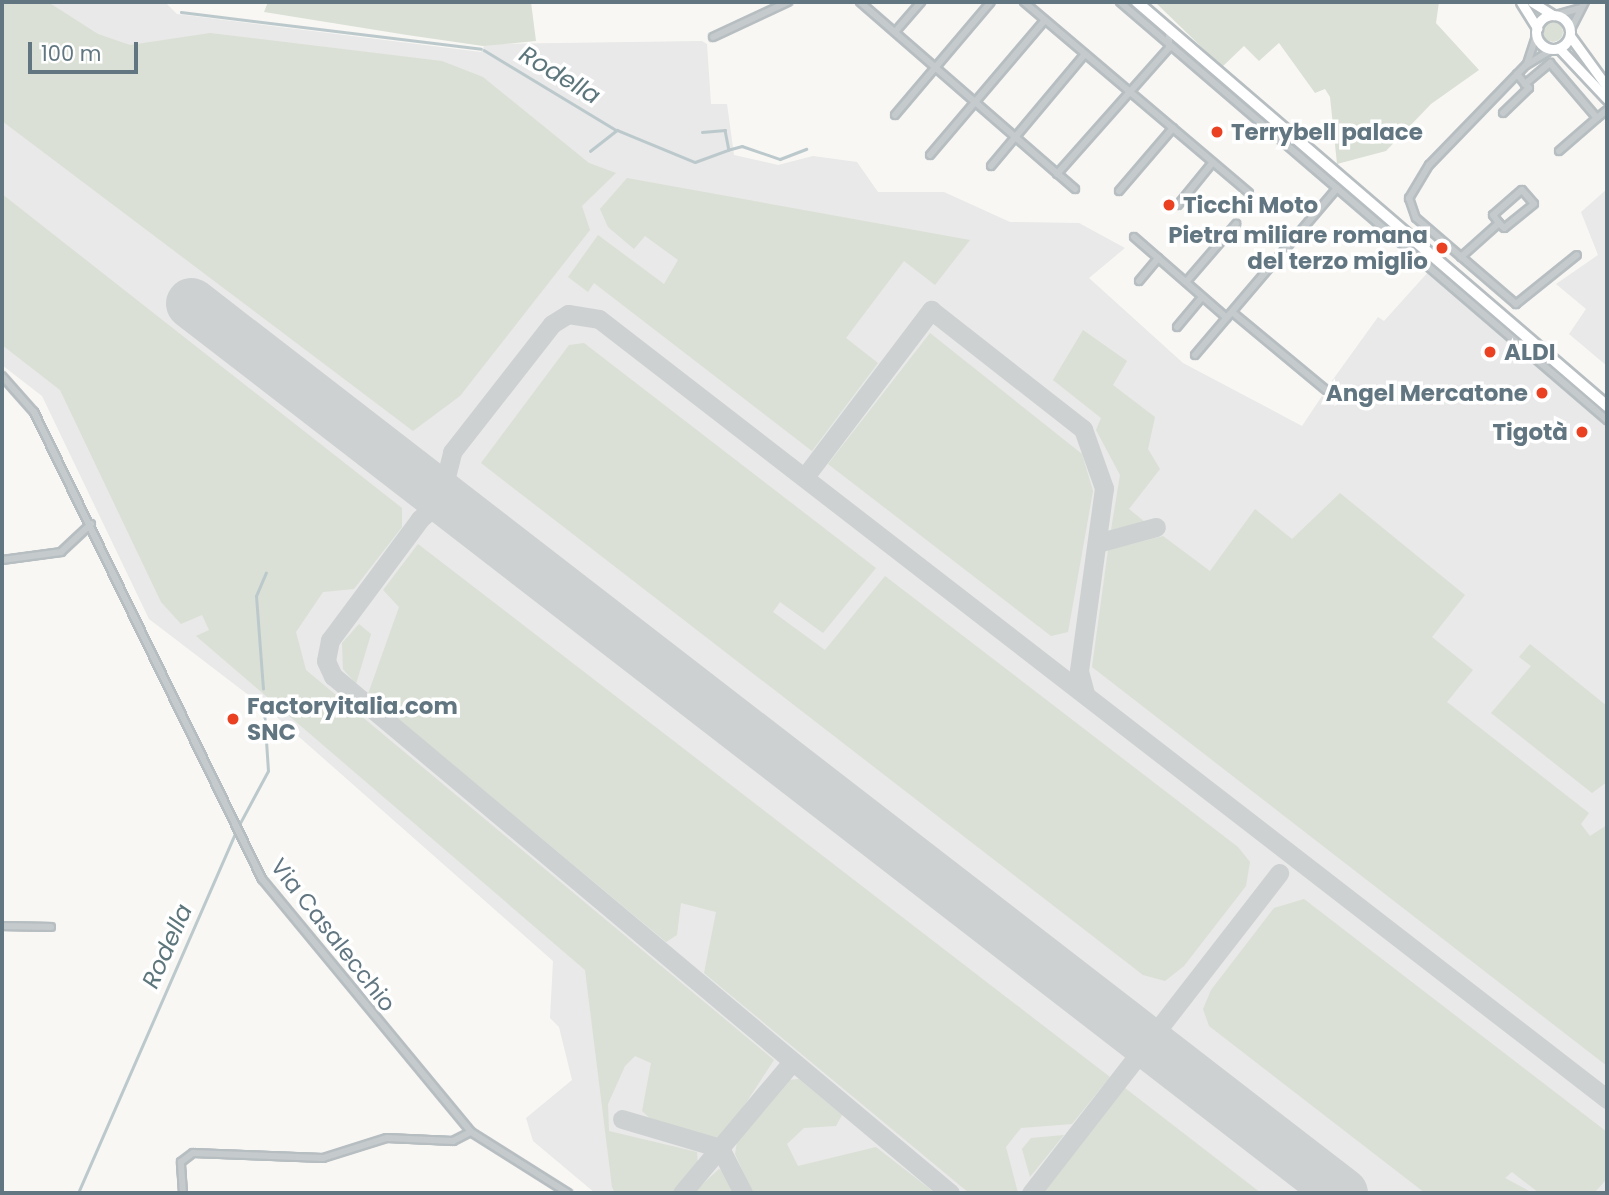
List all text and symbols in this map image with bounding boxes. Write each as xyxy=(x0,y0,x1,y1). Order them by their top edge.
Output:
scale bar xyxy=(32,28,142,72)
text: 100 m xyxy=(41,39,101,68)
water label: Rodella xyxy=(514,40,606,110)
place label: Terrybell palace xyxy=(1231,118,1423,146)
marker: Terrybell palace xyxy=(1209,124,1225,140)
place label: Ticchi Moto xyxy=(1183,191,1318,219)
marker: Ticchi Moto xyxy=(1161,197,1177,213)
place label: Pietra miliare romana del terzo miglio xyxy=(1168,221,1428,275)
marker: Pietra miliare romana del terzo miglio xyxy=(1434,240,1450,256)
place label: ALDI xyxy=(1504,338,1555,366)
marker: ALDI xyxy=(1482,344,1498,360)
place label: Angel Mercatone xyxy=(1326,379,1528,407)
marker: Angel Mercatone xyxy=(1534,385,1550,401)
place label: Tigotà xyxy=(1492,418,1568,446)
marker: Tigotà xyxy=(1574,424,1590,440)
place label: Factoryitalia.com SNC xyxy=(247,692,458,746)
marker: Factoryitalia.com SNC xyxy=(225,711,241,727)
street label: Via Casalecchio xyxy=(265,853,401,1017)
water label: Rodella xyxy=(136,899,198,993)

